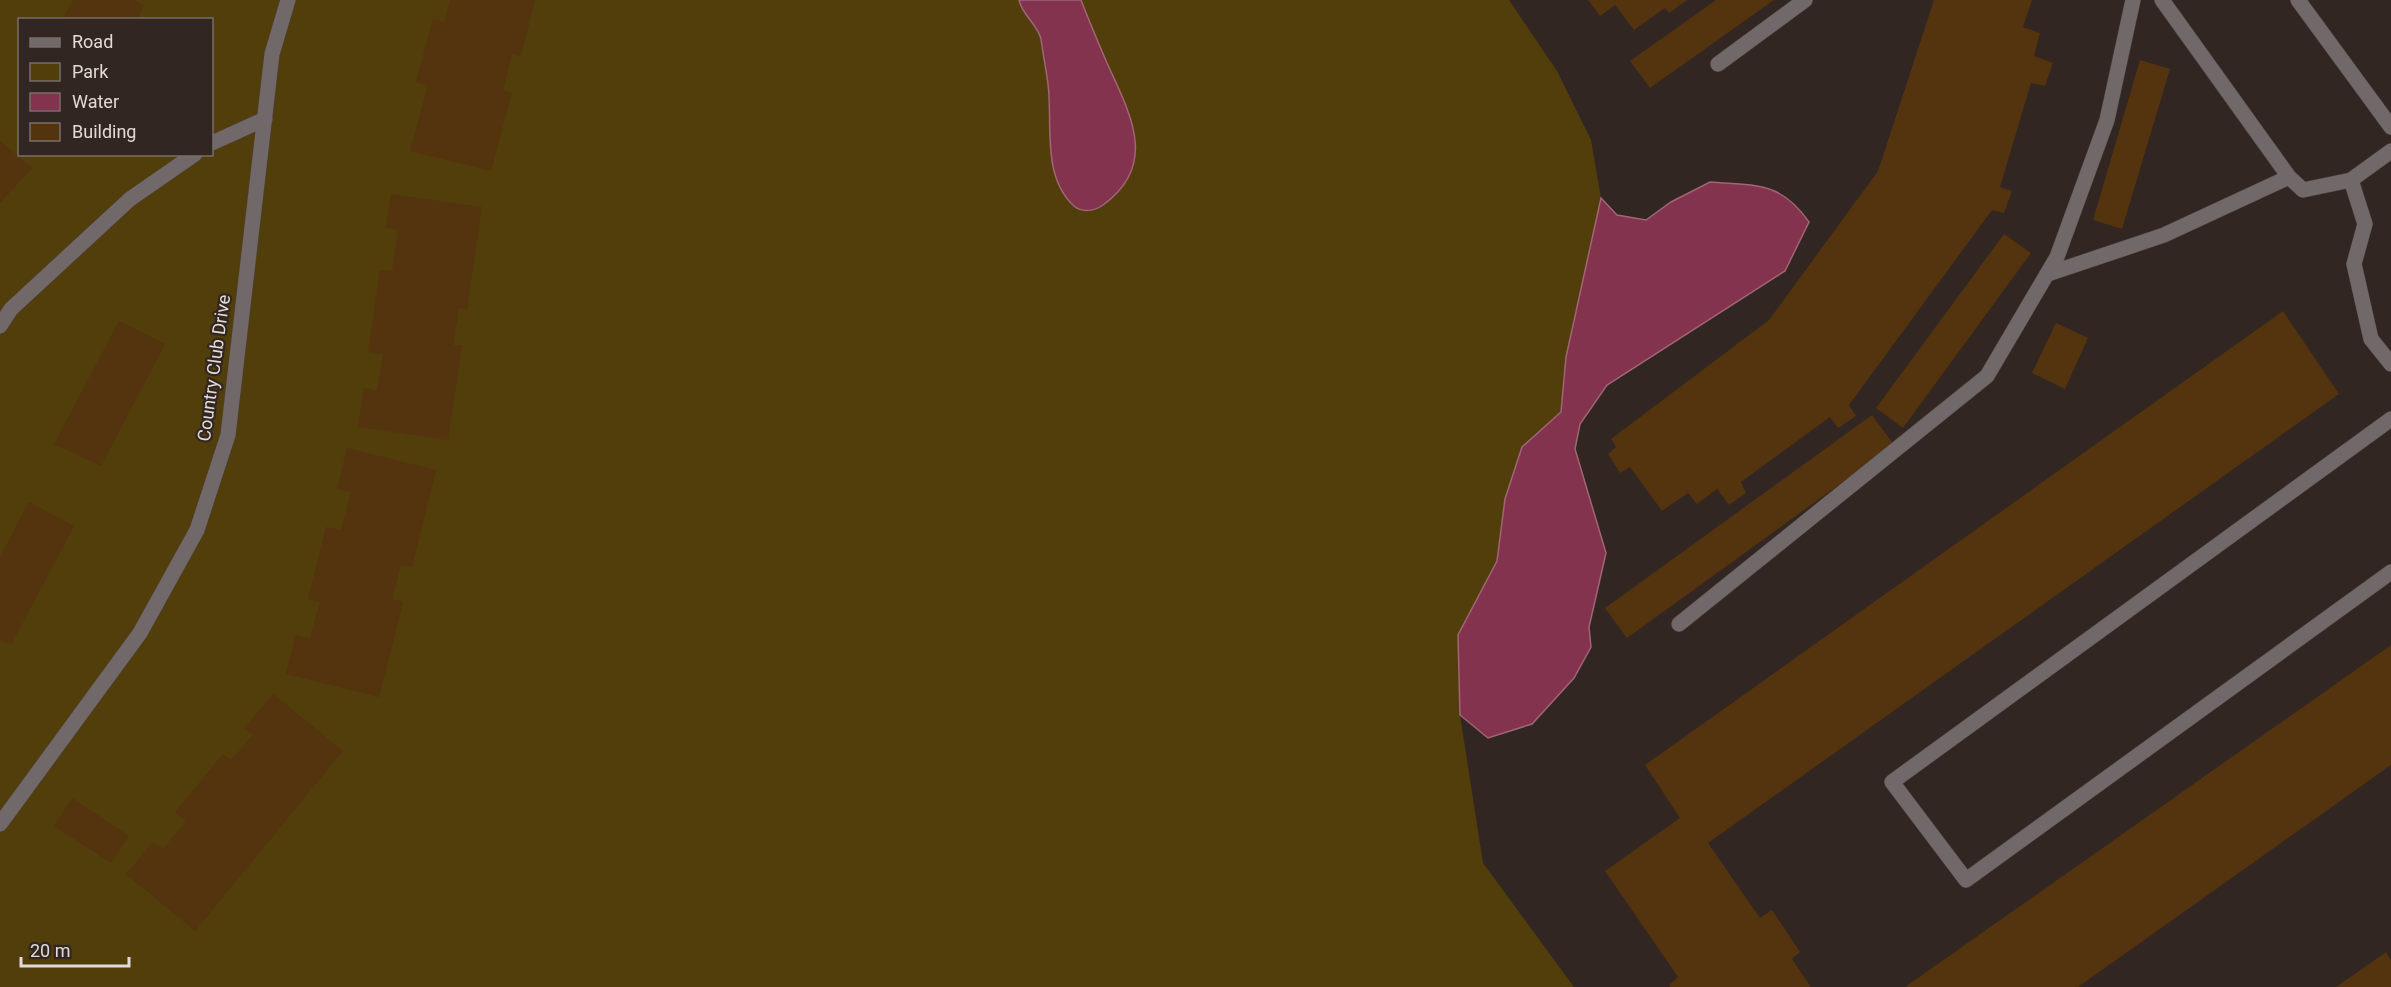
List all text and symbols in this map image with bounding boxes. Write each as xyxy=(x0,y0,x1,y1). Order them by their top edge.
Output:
legend xyxy=(18,18,213,156)
text: Road xyxy=(72,31,113,52)
text: Park xyxy=(72,61,109,82)
text: Water xyxy=(72,91,119,112)
text: Building xyxy=(72,121,136,142)
street label: Country Club Drive xyxy=(193,293,234,443)
scale bar xyxy=(21,930,129,968)
text: 20 m xyxy=(30,940,70,961)

